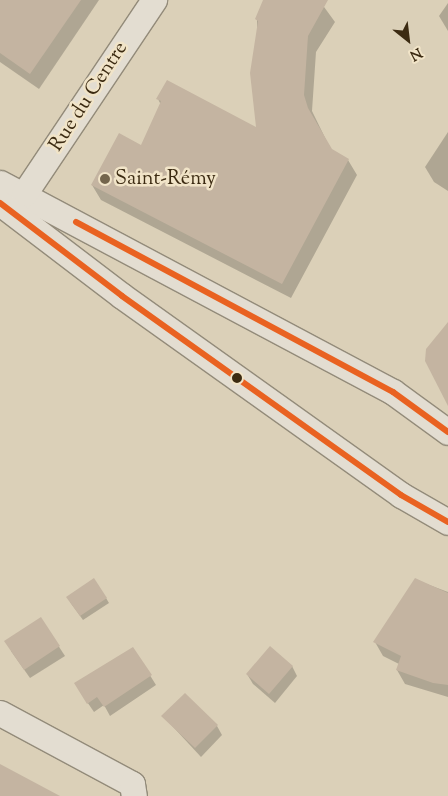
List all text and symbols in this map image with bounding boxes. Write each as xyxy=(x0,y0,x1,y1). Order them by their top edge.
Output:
north arrow xyxy=(383,15,433,65)
street label: Rue du Centre xyxy=(45,38,133,156)
text: N xyxy=(406,42,425,65)
place label: Saint-Rémy xyxy=(115,167,216,191)
marker: Saint-Rémy xyxy=(99,173,111,185)
unlabelled marker xyxy=(232,373,242,383)

